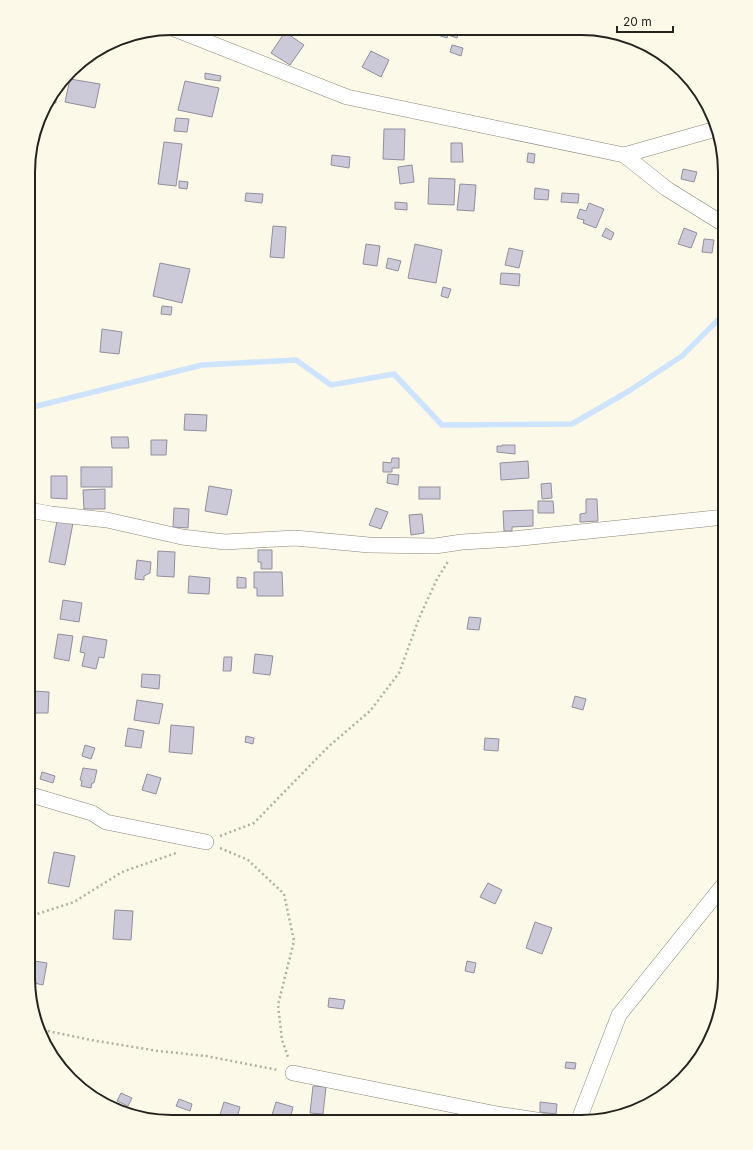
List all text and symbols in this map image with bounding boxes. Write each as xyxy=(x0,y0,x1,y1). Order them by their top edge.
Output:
scale bar xyxy=(617,8,673,34)
text: 20 m xyxy=(623,14,652,29)

